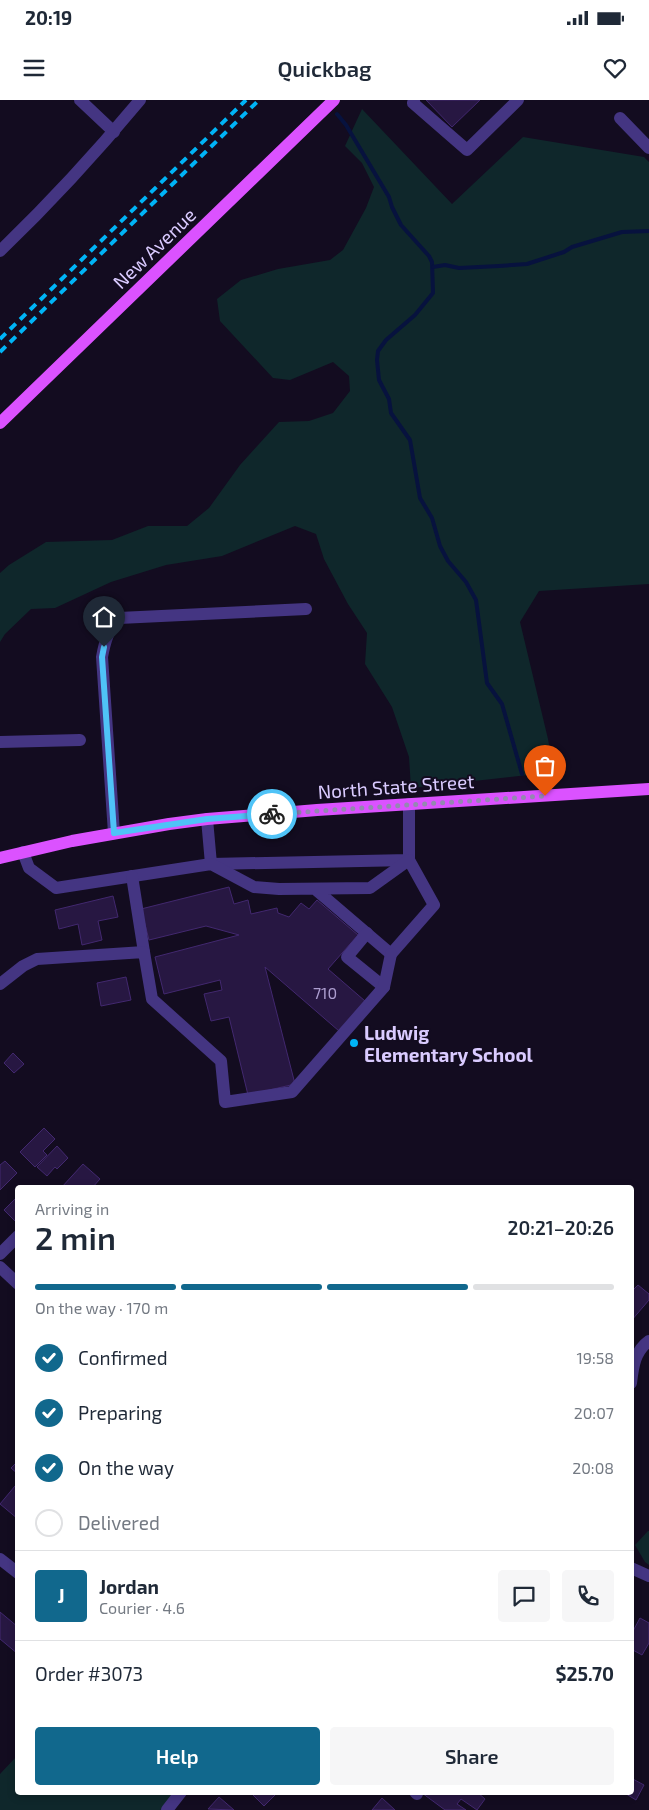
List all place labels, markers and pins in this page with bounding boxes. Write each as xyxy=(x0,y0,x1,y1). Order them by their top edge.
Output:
pin xyxy=(83,596,125,647)
pin xyxy=(524,745,566,796)
place label: Ludwig Elementary School xyxy=(364,1021,534,1067)
marker: Ludwig Elementary School xyxy=(348,1037,360,1049)

